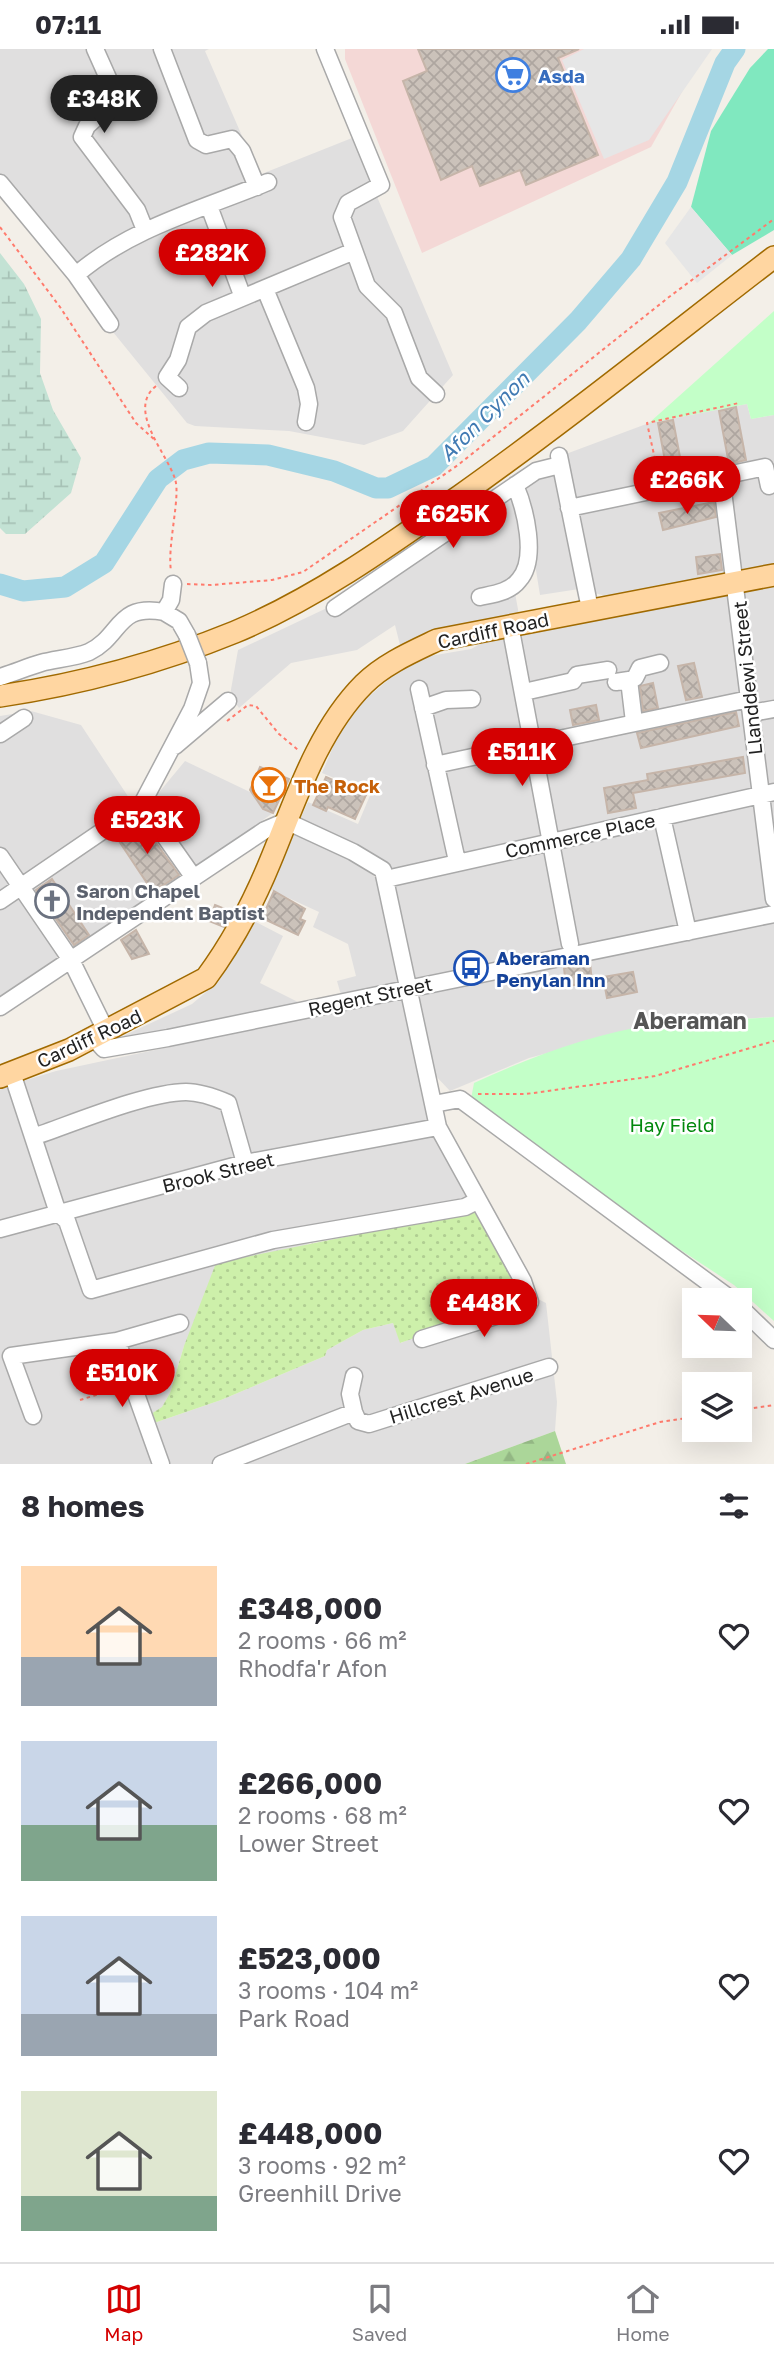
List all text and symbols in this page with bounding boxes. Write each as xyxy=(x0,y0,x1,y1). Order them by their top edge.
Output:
text: 07:11 xyxy=(35,9,101,40)
supermarket icon: Asda xyxy=(494,56,532,94)
place label: Asda xyxy=(538,64,585,87)
pin: £348K xyxy=(55,76,153,135)
text: £348K xyxy=(67,84,141,112)
pin: £282K xyxy=(163,229,261,289)
text: £282K xyxy=(175,238,249,266)
water label: Afon Cynon xyxy=(434,365,535,466)
pin: £266K xyxy=(638,456,736,516)
text: £266K xyxy=(649,465,725,493)
pin: £625K xyxy=(404,491,502,550)
text: £625K xyxy=(416,499,490,527)
street label: Llanddewi Street xyxy=(727,600,767,756)
street label: Cardiff Road xyxy=(435,607,551,653)
pin: £511K xyxy=(473,729,571,788)
text: £511K xyxy=(487,737,557,765)
bar icon: The Rock xyxy=(250,766,288,804)
place label: The Rock xyxy=(294,774,380,797)
pin: £523K xyxy=(98,797,196,856)
text: £523K xyxy=(110,805,184,833)
street label: Commerce Place xyxy=(503,808,657,862)
place label: Saron Chapel Independent Baptist xyxy=(76,879,265,924)
church icon: Saron Chapel Independent Baptist xyxy=(33,882,71,920)
place label: Aberaman Penylan Inn xyxy=(496,946,605,991)
bus stop icon: Aberaman Penylan Inn xyxy=(452,949,490,987)
street label: Regent Street xyxy=(306,972,434,1020)
street label: Cardiff Road xyxy=(33,1004,145,1072)
district label: Aberaman xyxy=(633,1006,747,1034)
park label: Hay Field xyxy=(629,1113,715,1136)
street label: Brook Street xyxy=(160,1147,276,1197)
pin: £448K xyxy=(435,1279,533,1339)
text: £448K xyxy=(446,1288,522,1316)
north arrow xyxy=(682,1288,752,1358)
map controls xyxy=(682,1288,752,1442)
pin: £510K xyxy=(73,1349,171,1409)
text: £510K xyxy=(86,1358,158,1386)
street label: Hillcrest Avenue xyxy=(386,1362,536,1428)
button: layers xyxy=(682,1372,752,1442)
icon: filters xyxy=(715,1487,753,1525)
text: 8 homes xyxy=(21,1488,145,1524)
text: £348,000 xyxy=(238,1590,382,1626)
icon: home xyxy=(77,1594,161,1678)
icon: heart xyxy=(715,1617,753,1655)
text: 2 rooms · 66 m² xyxy=(238,1626,407,1654)
text: Rhodfa'r Afon xyxy=(238,1654,387,1682)
text: £266,000 xyxy=(238,1765,382,1801)
icon: home xyxy=(77,1769,161,1853)
icon: heart xyxy=(715,1792,753,1830)
text: 2 rooms · 68 m² xyxy=(238,1801,407,1829)
text: Lower Street xyxy=(238,1829,379,1857)
text: £523,000 xyxy=(238,1940,381,1976)
icon: home xyxy=(77,1944,161,2028)
icon: heart xyxy=(715,1967,753,2005)
text: 3 rooms · 104 m² xyxy=(238,1976,418,2004)
text: Park Road xyxy=(238,2004,350,2032)
text: £448,000 xyxy=(238,2115,383,2151)
icon: home xyxy=(77,2119,161,2203)
icon: heart xyxy=(715,2142,753,2180)
text: 3 rooms · 92 m² xyxy=(238,2151,406,2179)
text: Greenhill Drive xyxy=(238,2179,402,2207)
tab: Map xyxy=(104,2280,143,2345)
tab: Saved xyxy=(352,2280,407,2345)
tab: Home xyxy=(616,2280,670,2345)

